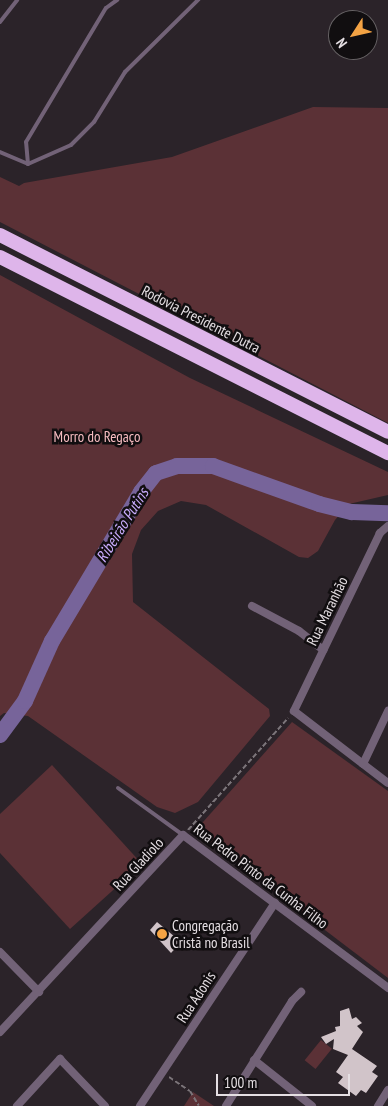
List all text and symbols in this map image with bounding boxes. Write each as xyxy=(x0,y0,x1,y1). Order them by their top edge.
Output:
north arrow xyxy=(328,10,378,60)
text: N xyxy=(332,35,351,51)
street label: Rodovia Presidente Dutra xyxy=(139,281,263,357)
park label: Morro do Regaço xyxy=(54,428,140,446)
water label: Ribeirão Putins xyxy=(92,485,152,565)
street label: Rua Maranhão xyxy=(303,574,351,648)
street label: Rua Pedro Pinto da Cunha Filho xyxy=(190,820,332,932)
street label: Rua Gladiolo xyxy=(109,834,167,894)
place label: Congregação Cristã no Brasil xyxy=(172,916,250,951)
marker: Congregação Cristã no Brasil xyxy=(156,928,168,940)
street label: Rua Adonis xyxy=(173,968,219,1026)
scale bar xyxy=(218,1064,352,1096)
text: 100 m xyxy=(224,1073,257,1092)

